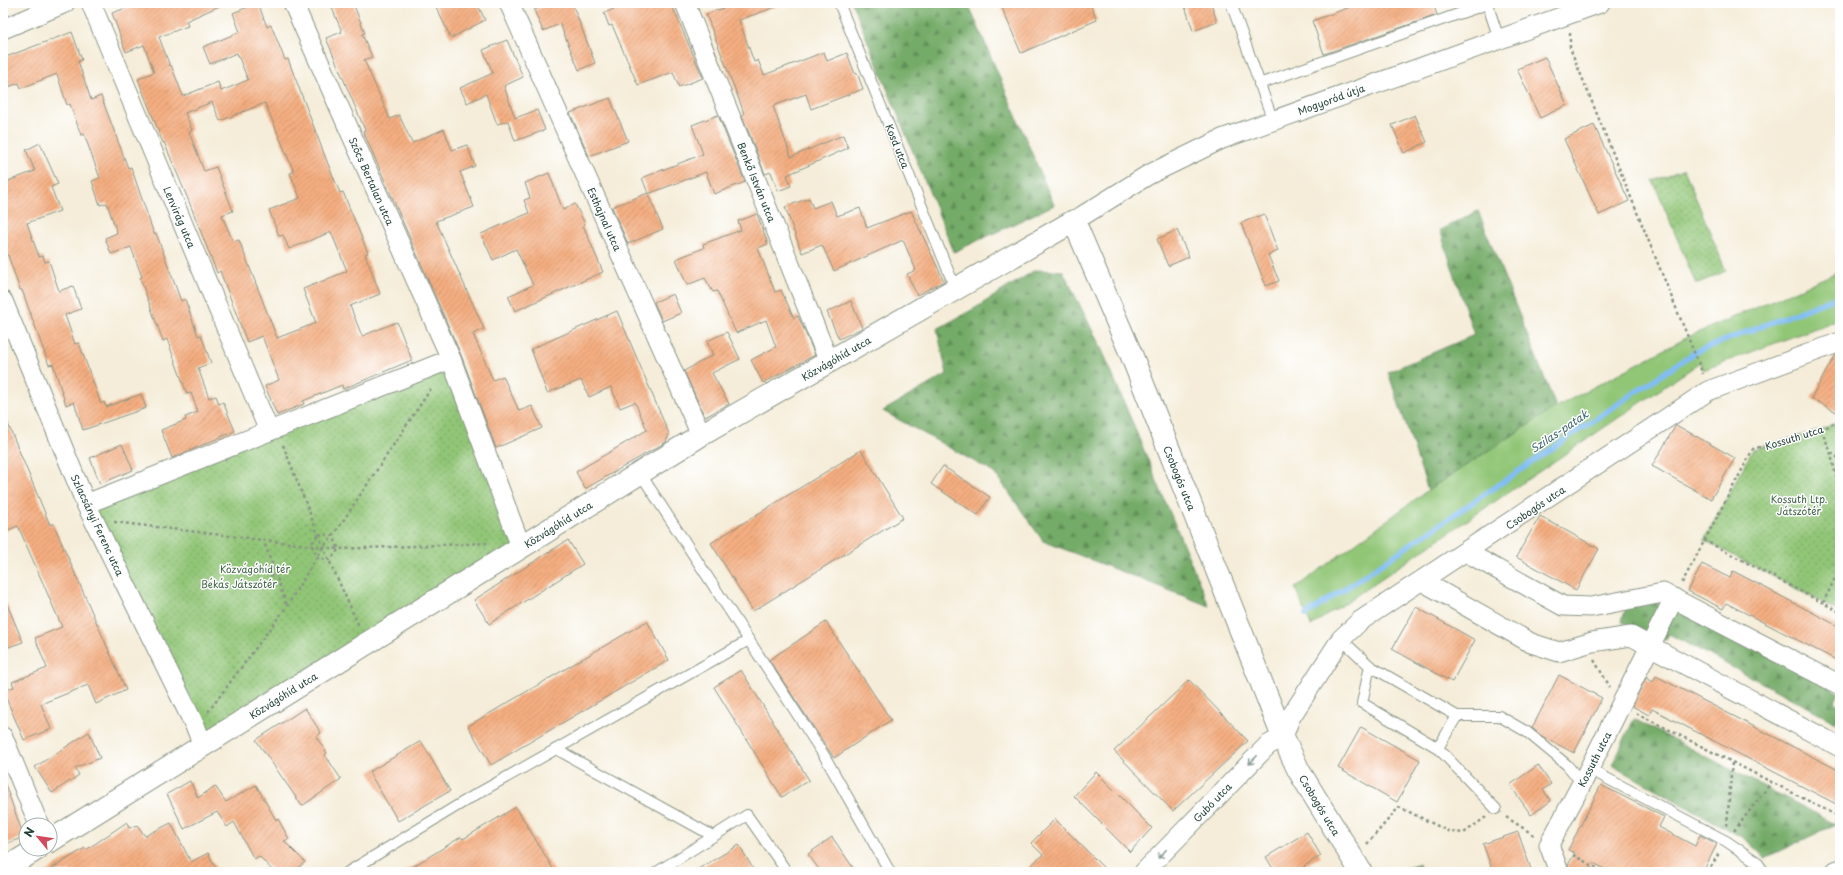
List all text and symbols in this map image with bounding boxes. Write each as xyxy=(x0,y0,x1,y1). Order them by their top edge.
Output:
street label: Mogyoród útja xyxy=(1295,80,1368,119)
street label: Kosd utca xyxy=(882,121,914,171)
street label: Szőcs Bertalan utca xyxy=(346,134,399,228)
street label: Benkő István utca xyxy=(734,140,780,225)
street label: Lenvirág utca xyxy=(160,184,200,251)
street label: Esthajnal utca xyxy=(584,185,626,254)
street label: Közvágóhíd utca xyxy=(799,332,874,384)
water label: Szilas-patak xyxy=(1527,405,1593,457)
street label: Kossuth utca xyxy=(1763,421,1826,453)
street label: Csobogós utca xyxy=(1160,443,1200,513)
street label: Szlacsányi Ferenc utca xyxy=(67,472,128,579)
street label: Csobogós utca xyxy=(1502,481,1568,532)
park label: Kossuth Ltp. Játszótér xyxy=(1771,491,1827,518)
street label: Közvágóhíd utca xyxy=(521,497,596,551)
park label: Közvágóhíd tér xyxy=(220,561,290,576)
park label: Békás Játszótér xyxy=(201,576,277,591)
street label: Közvágóhíd utca xyxy=(246,668,321,722)
street label: Kossuth utca xyxy=(1574,728,1615,789)
one-way arrow xyxy=(1248,755,1258,765)
street label: Csobogós utca xyxy=(1296,772,1345,839)
street label: Gubó utca xyxy=(1189,778,1235,825)
north arrow xyxy=(18,817,58,857)
text: N xyxy=(19,824,39,840)
one-way arrow xyxy=(1157,849,1167,859)

